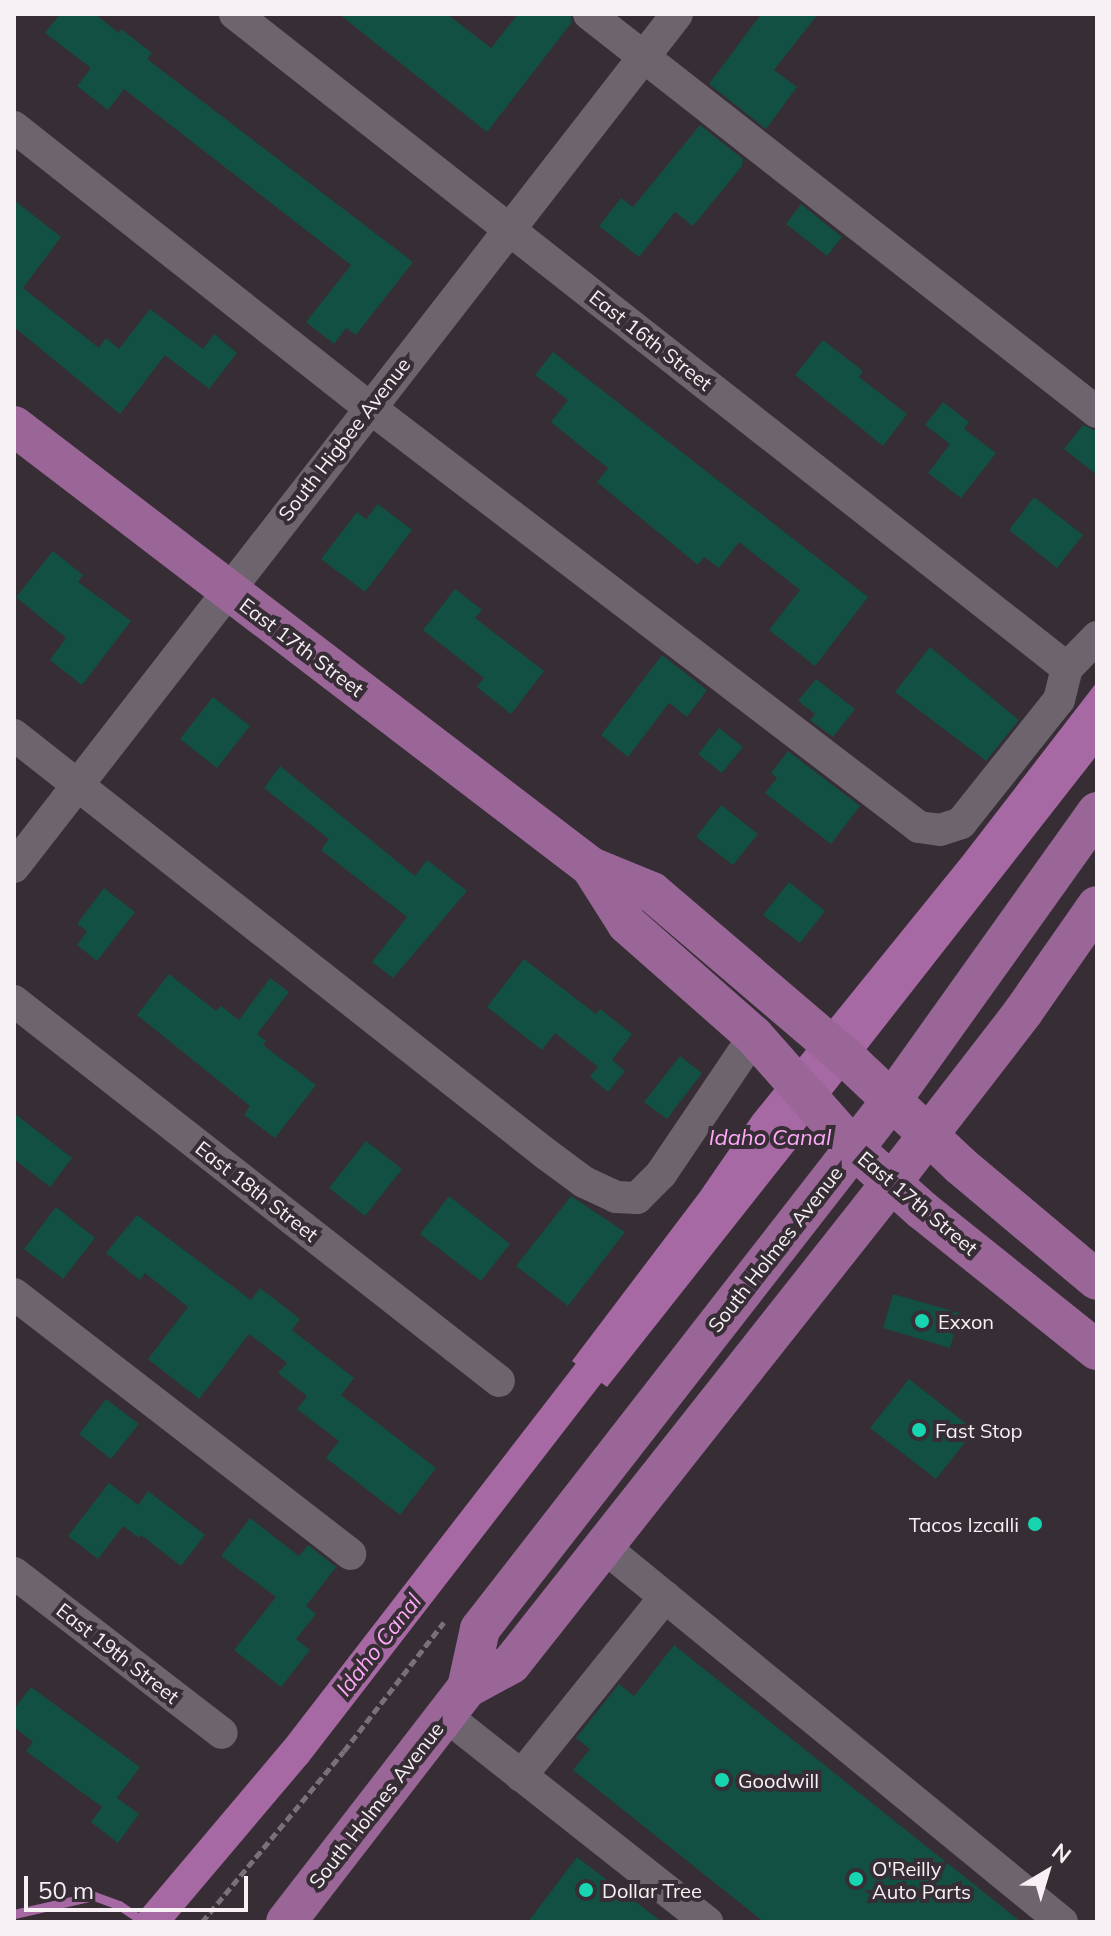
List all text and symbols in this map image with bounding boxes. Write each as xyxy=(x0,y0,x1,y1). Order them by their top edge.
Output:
street label: East 16th Street xyxy=(585,285,717,395)
street label: South Higbee Avenue xyxy=(273,353,415,525)
street label: East 17th Street xyxy=(235,593,369,701)
water label: Idaho Canal xyxy=(709,1125,831,1151)
street label: East 18th Street xyxy=(191,1136,323,1246)
street label: East 17th Street xyxy=(853,1146,983,1260)
street label: South Holmes Avenue xyxy=(703,1161,847,1337)
place label: Exxon xyxy=(938,1309,994,1333)
marker: Exxon xyxy=(913,1312,931,1330)
place label: Fast Stop xyxy=(935,1418,1023,1442)
marker: Fast Stop xyxy=(910,1421,928,1439)
place label: Tacos Izcalli xyxy=(909,1512,1019,1536)
marker: Tacos Izcalli xyxy=(1026,1515,1044,1533)
water label: Idaho Canal xyxy=(331,1589,427,1701)
street label: East 19th Street xyxy=(52,1598,184,1708)
street label: South Holmes Avenue xyxy=(304,1717,448,1893)
place label: Goodwill xyxy=(738,1768,819,1792)
marker: Goodwill xyxy=(713,1771,731,1789)
north arrow xyxy=(1007,1832,1087,1912)
text: N xyxy=(1047,1837,1077,1869)
place label: O'Reilly Auto Parts xyxy=(872,1856,971,1903)
scale bar xyxy=(28,1860,252,1910)
marker: O'Reilly Auto Parts xyxy=(847,1870,865,1888)
text: 50 m xyxy=(38,1875,94,1905)
place label: Dollar Tree xyxy=(602,1878,702,1902)
marker: Dollar Tree xyxy=(577,1881,595,1899)

